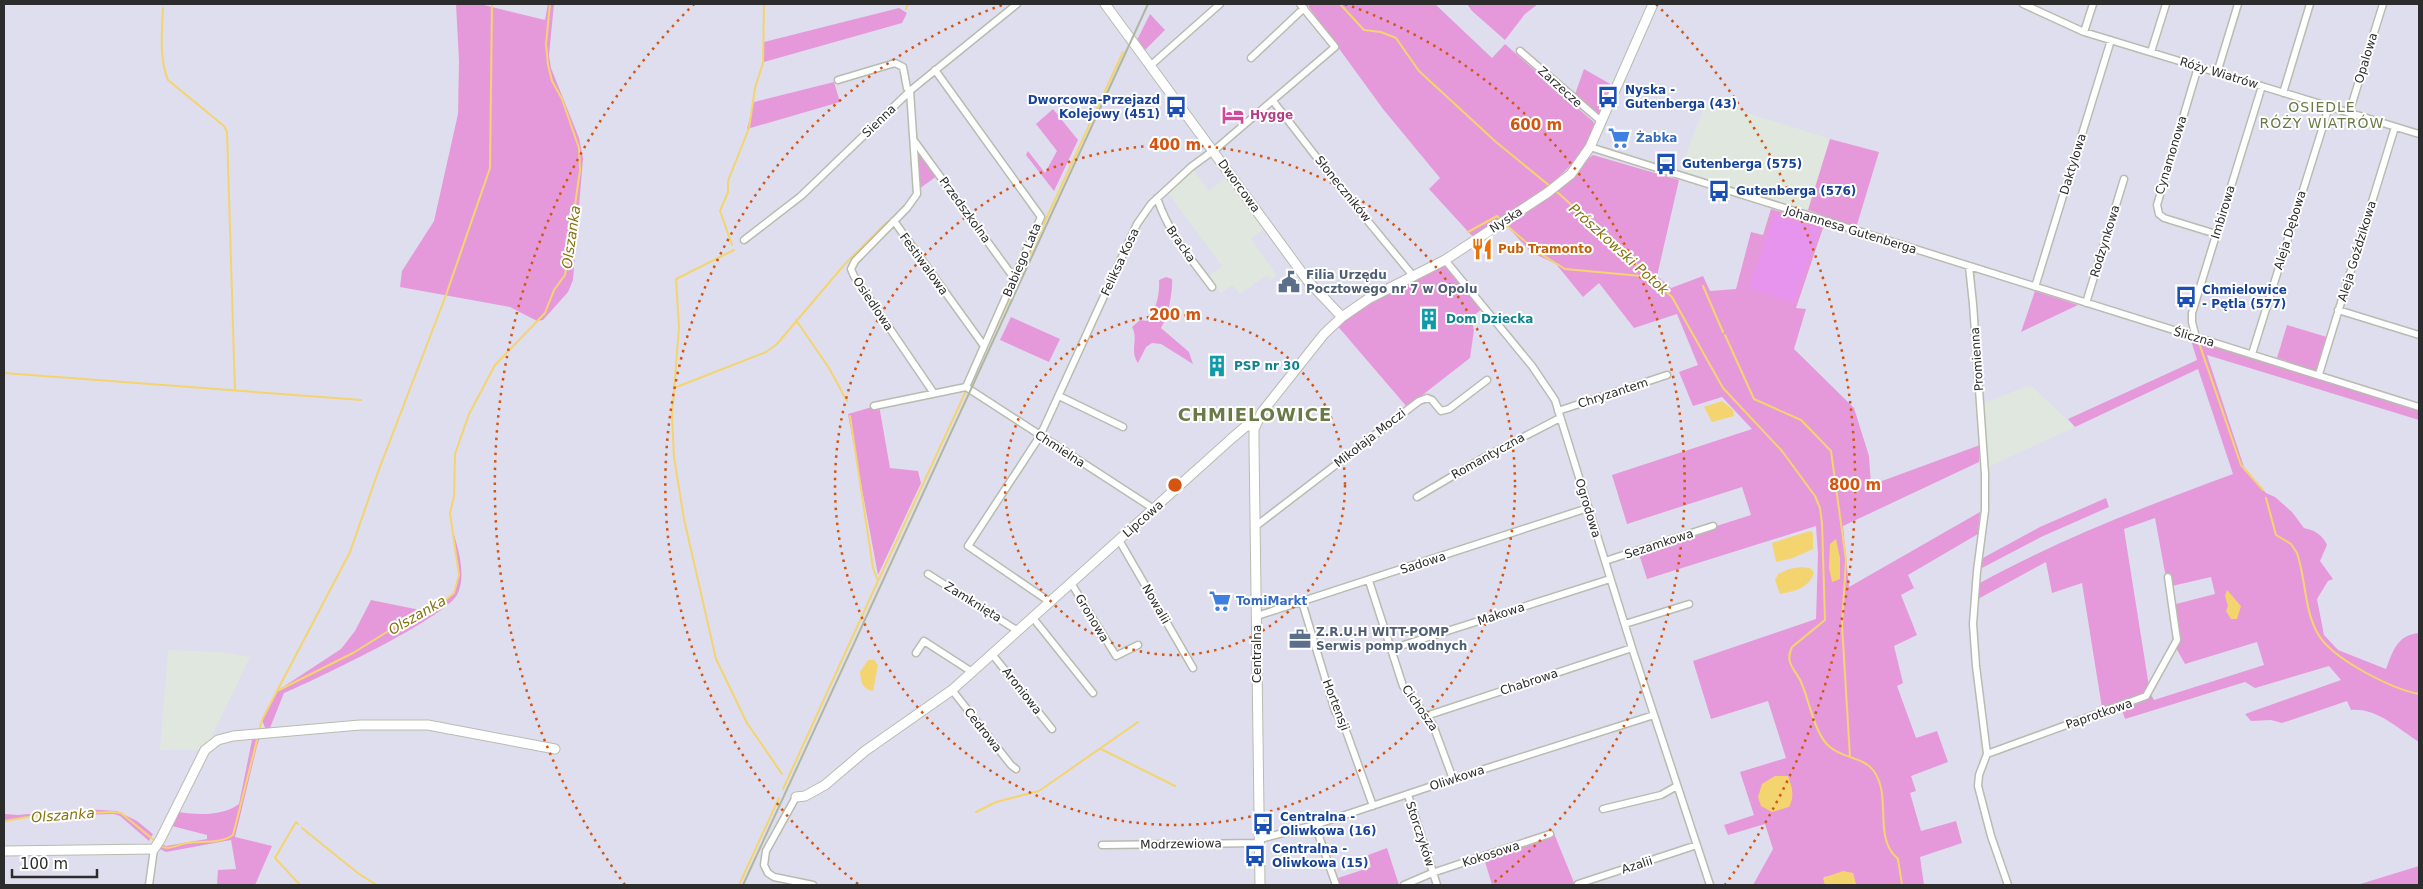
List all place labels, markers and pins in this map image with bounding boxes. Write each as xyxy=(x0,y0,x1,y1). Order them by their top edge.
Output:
place label: Nyska - Gutenberga (43) xyxy=(1625,83,1737,111)
bus stop icon: Nyska - Gutenberga (43) xyxy=(1595,84,1621,110)
place label: Dworcowa-Przejazd Kolejowy (451) xyxy=(1028,93,1160,121)
bus stop icon: Dworcowa-Przejazd Kolejowy (451) xyxy=(1163,94,1189,120)
hotel icon: Hygge xyxy=(1220,102,1246,128)
place label: Hygge xyxy=(1250,108,1293,122)
supermarket icon: Żabka xyxy=(1606,125,1632,151)
place label: Żabka xyxy=(1636,130,1677,145)
bus stop icon: Gutenberga (575) xyxy=(1653,151,1679,177)
place label: Gutenberga (575) xyxy=(1682,157,1802,171)
bus stop icon: Gutenberga (576) xyxy=(1706,178,1732,204)
place label: Gutenberga (576) xyxy=(1736,184,1856,198)
restaurant icon: Pub Tramonto xyxy=(1469,236,1495,262)
place label: Pub Tramonto xyxy=(1498,242,1592,256)
place label: Filia Urzędu Pocztowego nr 7 w Opolu xyxy=(1306,268,1477,296)
public building icon: Filia Urzędu Pocztowego nr 7 w Opolu xyxy=(1276,269,1302,295)
place label: Chmielowice - Pętla (577) xyxy=(2202,283,2287,311)
bus stop icon: Chmielowice - Pętla (577) xyxy=(2173,284,2199,310)
building icon: Dom Dziecka xyxy=(1416,306,1442,332)
place label: Dom Dziecka xyxy=(1446,312,1533,326)
building icon: PSP nr 30 xyxy=(1204,353,1230,379)
place label: PSP nr 30 xyxy=(1234,359,1300,373)
centre of rings xyxy=(1166,476,1184,494)
supermarket icon: TomiMarkt xyxy=(1207,588,1233,614)
place label: TomiMarkt xyxy=(1236,594,1307,608)
place label: Z.R.U.H WITT-POMP Serwis pomp wodnych xyxy=(1316,625,1467,653)
office icon: Z.R.U.H WITT-POMP Serwis pomp wodnych xyxy=(1287,626,1313,652)
place label: Centralna - Oliwkowa (16) xyxy=(1280,810,1376,838)
bus stop icon: Centralna - Oliwkowa (16) xyxy=(1250,811,1276,837)
place label: Centralna - Oliwkowa (15) xyxy=(1272,842,1368,870)
bus stop icon: Centralna - Oliwkowa (15) xyxy=(1242,843,1268,869)

